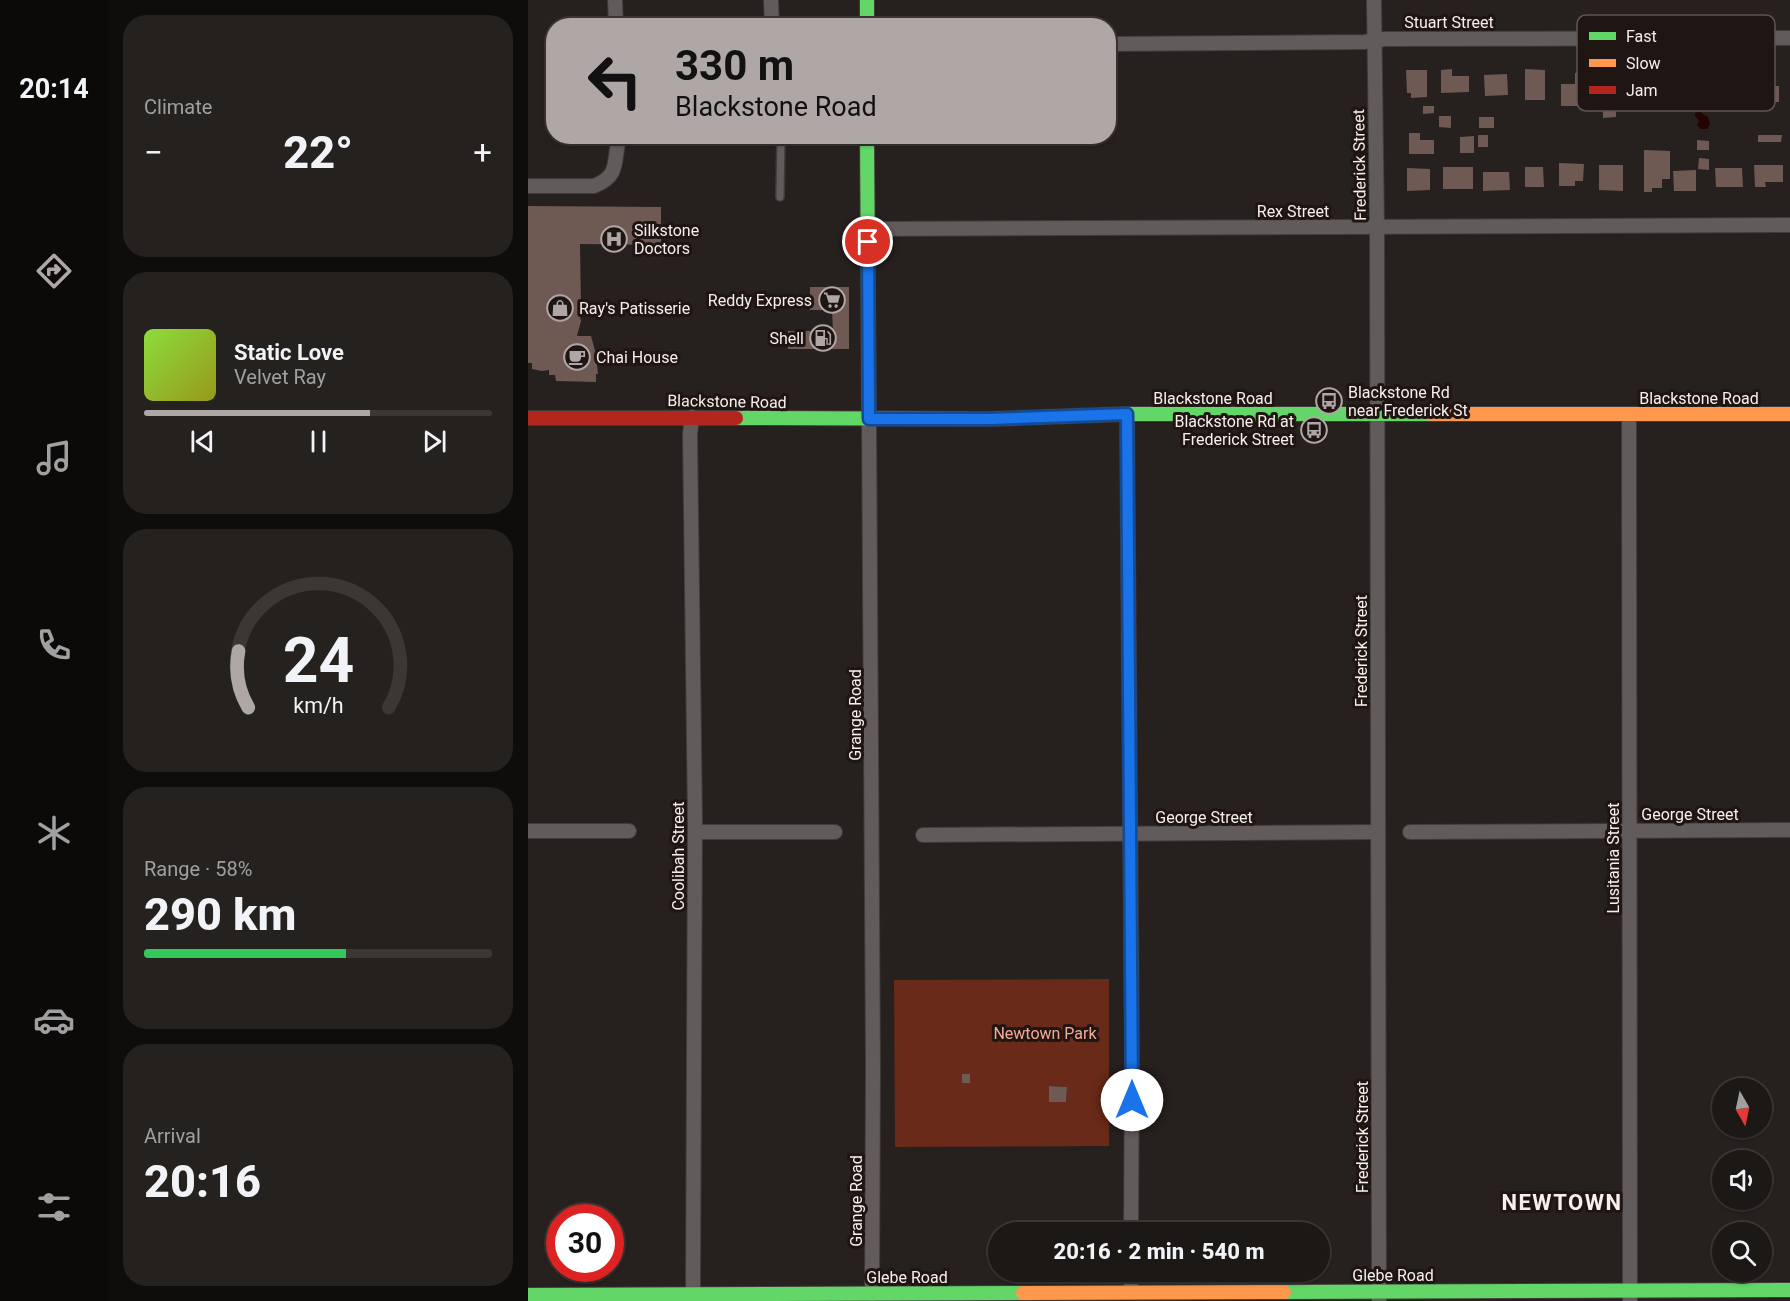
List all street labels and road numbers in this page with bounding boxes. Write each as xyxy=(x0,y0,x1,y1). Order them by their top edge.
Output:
street label: Stuart Street xyxy=(1404,13,1494,32)
street label: Frederick Street xyxy=(1349,109,1370,221)
street label: Rex Street xyxy=(1257,202,1329,221)
street label: Blackstone Road xyxy=(1153,389,1273,408)
street label: Blackstone Road xyxy=(1639,389,1759,408)
street label: Blackstone Road xyxy=(667,391,787,412)
street label: Frederick Street xyxy=(1352,595,1371,707)
street label: Grange Road xyxy=(846,669,865,761)
street label: Coolibah Street xyxy=(669,801,688,911)
street label: Lusitania Street xyxy=(1604,803,1623,913)
street label: George Street xyxy=(1641,805,1739,824)
street label: George Street xyxy=(1155,808,1253,827)
street label: Frederick Street xyxy=(1353,1081,1372,1193)
street label: Grange Road xyxy=(847,1155,866,1247)
street label: Glebe Road xyxy=(1352,1266,1434,1285)
street label: Glebe Road xyxy=(866,1268,948,1287)

